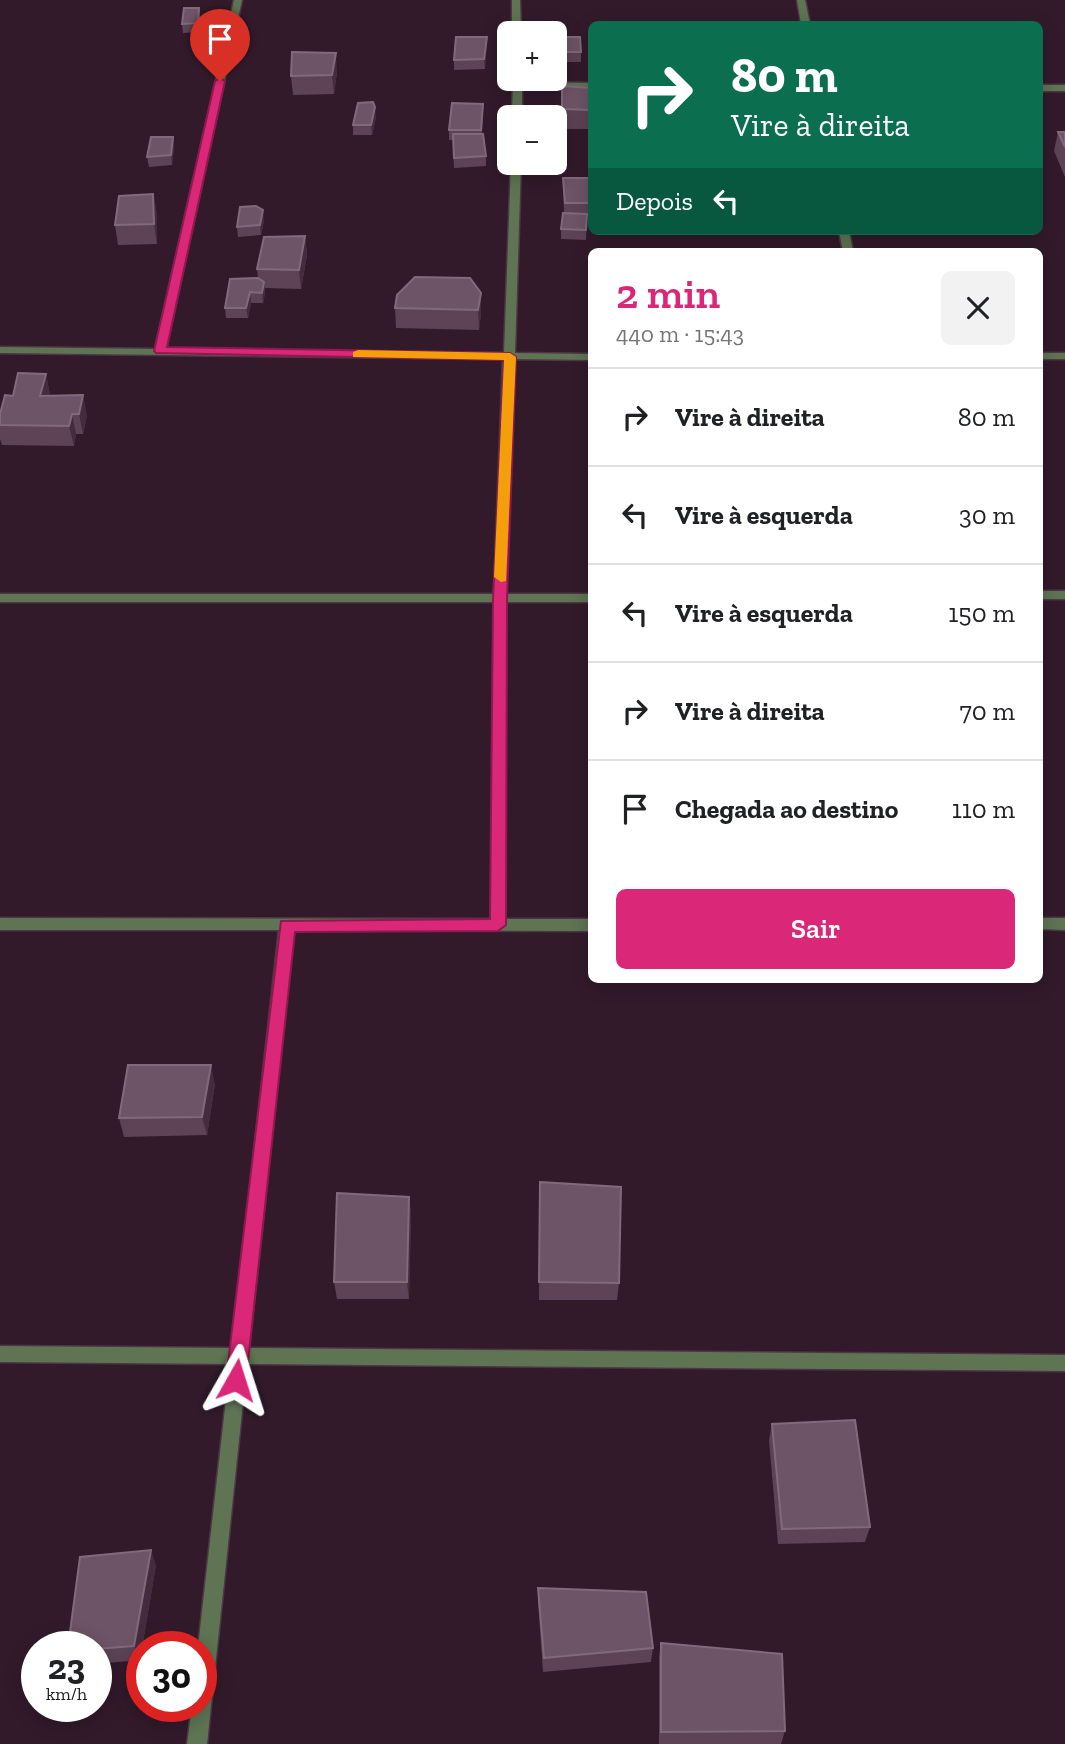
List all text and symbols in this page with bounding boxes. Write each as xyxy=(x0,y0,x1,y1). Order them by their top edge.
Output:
pin xyxy=(190,9,250,81)
icon: arrive xyxy=(201,20,239,58)
map controls xyxy=(497,21,567,175)
button: + xyxy=(497,21,567,91)
text: 80 m xyxy=(731,46,838,105)
icon: right xyxy=(616,49,707,140)
button: − xyxy=(497,105,567,175)
text: Vire à direita xyxy=(731,106,910,144)
icon: left xyxy=(707,182,745,220)
text: Depois xyxy=(616,185,693,217)
text: 2 min xyxy=(616,268,720,319)
button: close xyxy=(941,271,1015,345)
text: 440 m · 15:43 xyxy=(616,320,744,348)
icon: right xyxy=(616,398,654,436)
text: Vire à direita xyxy=(675,401,825,433)
text: 80 m xyxy=(958,401,1015,433)
icon: left xyxy=(616,496,654,534)
text: Vire à esquerda xyxy=(675,499,853,531)
text: 30 m xyxy=(959,499,1015,531)
icon: left xyxy=(616,594,654,632)
text: Vire à esquerda xyxy=(675,597,853,629)
text: 150 m xyxy=(948,597,1015,629)
icon: right xyxy=(616,692,654,730)
text: Vire à direita xyxy=(675,695,825,727)
text: 70 m xyxy=(959,695,1015,727)
icon: arrive xyxy=(616,790,654,828)
text: Chegada ao destino xyxy=(675,793,898,825)
text: 110 m xyxy=(952,793,1015,825)
button: Sair xyxy=(616,889,1015,969)
position arrow xyxy=(199,1343,273,1417)
speed limit sign: 30 xyxy=(126,1631,217,1722)
text: 23 xyxy=(48,1646,85,1688)
text: km/h xyxy=(46,1683,87,1705)

